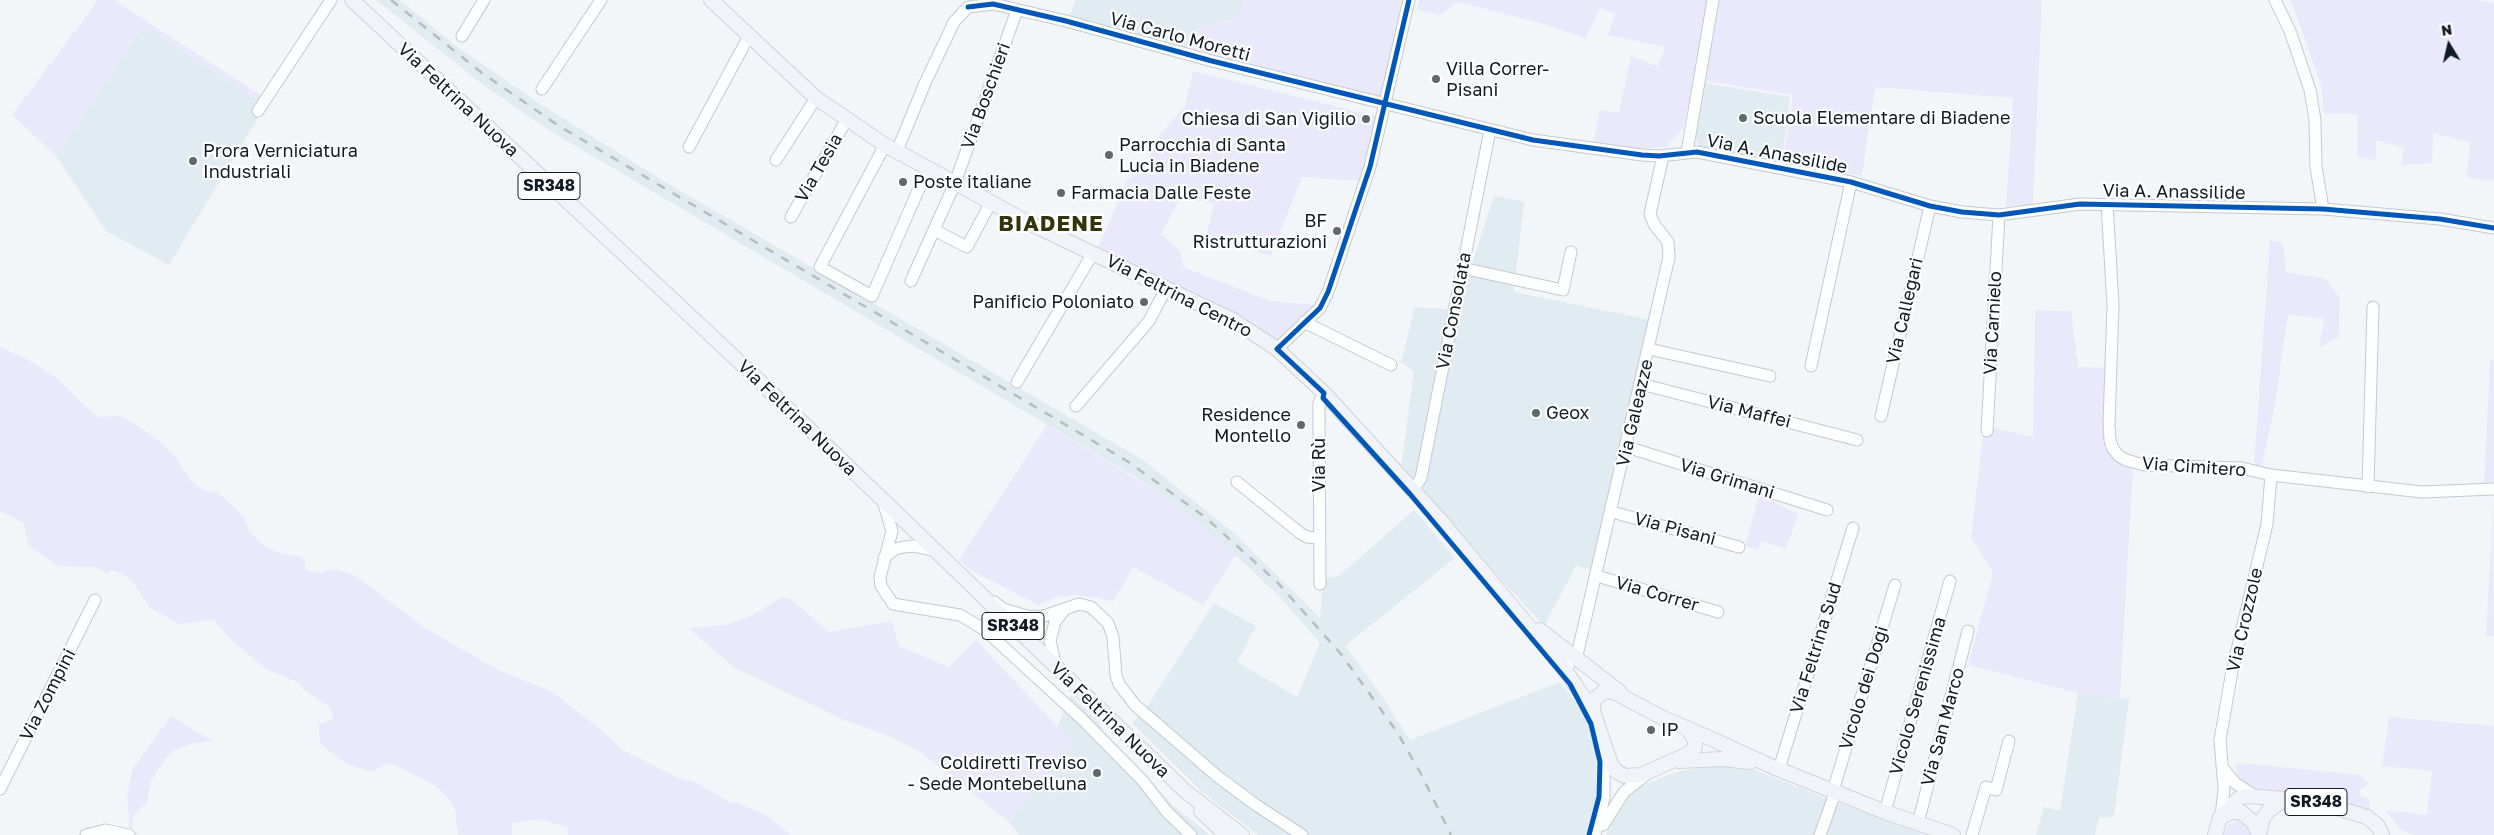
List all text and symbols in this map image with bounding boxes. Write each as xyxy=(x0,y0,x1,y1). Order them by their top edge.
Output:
street label: Via Carlo Moretti xyxy=(1107,8,1253,66)
north arrow xyxy=(2424,20,2474,70)
text: N xyxy=(2440,20,2453,39)
street label: Via Feltrina Nuova xyxy=(393,38,523,162)
street label: Via Boschieri xyxy=(957,40,1015,152)
place label: Villa Correr- Pisani xyxy=(1446,58,1549,100)
marker: Villa Correr- Pisani xyxy=(1430,73,1442,85)
place label: Scuola Elementare di Biadene xyxy=(1753,107,2010,129)
place label: Chiesa di San Vigilio xyxy=(1181,108,1356,130)
marker: Scuola Elementare di Biadene xyxy=(1737,112,1749,124)
marker: Chiesa di San Vigilio xyxy=(1360,113,1372,125)
street label: Via Tesia xyxy=(791,130,847,206)
street label: Via A. Anassilide xyxy=(1705,130,1849,178)
place label: Parrocchia di Santa Lucia in Biadene xyxy=(1119,134,1286,176)
place label: Prora Verniciatura Industriali xyxy=(203,140,358,182)
marker: Parrocchia di Santa Lucia in Biadene xyxy=(1103,149,1115,161)
marker: Prora Verniciatura Industriali xyxy=(187,155,199,167)
place label: Poste italiane xyxy=(913,171,1032,193)
road number: SR348 xyxy=(518,172,580,200)
marker: Poste italiane xyxy=(897,176,909,188)
street label: Via A. Anassilide xyxy=(2102,180,2246,204)
place label: Farmacia Dalle Feste xyxy=(1071,182,1251,204)
marker: Farmacia Dalle Feste xyxy=(1055,187,1067,199)
place label: BF Ristrutturazioni xyxy=(1192,210,1327,252)
district label: BIADENE xyxy=(997,211,1105,237)
marker: BF Ristrutturazioni xyxy=(1331,225,1343,237)
street label: Via Feltrina Centro xyxy=(1102,250,1256,342)
street label: Via Consolata xyxy=(1432,250,1476,372)
street label: Via Callegari xyxy=(1882,256,1928,366)
street label: Via Carnielo xyxy=(1980,271,2006,375)
place label: Panificio Poloniato xyxy=(972,291,1134,313)
marker: Panificio Poloniato xyxy=(1138,296,1150,308)
street label: Via Feltrina Nuova xyxy=(733,356,861,480)
street label: Via Galeazze xyxy=(1612,357,1658,469)
street label: Via Maffei xyxy=(1705,391,1793,433)
place label: Geox xyxy=(1546,402,1589,424)
place label: Residence Montello xyxy=(1201,404,1291,446)
marker: Geox xyxy=(1530,407,1542,419)
marker: Residence Montello xyxy=(1295,419,1307,431)
street label: Via Rù xyxy=(1308,438,1330,492)
street label: Via Cimitero xyxy=(2141,453,2247,481)
street label: Via Grimani xyxy=(1677,454,1777,504)
street label: Via Pisani xyxy=(1632,508,1718,550)
street label: Via Crozzole xyxy=(2222,566,2268,674)
street label: Via Correr xyxy=(1613,572,1701,616)
street label: Via Feltrina Sud xyxy=(1786,580,1846,716)
road number: SR348 xyxy=(982,612,1044,640)
street label: Vicolo Serenissima xyxy=(1885,614,1951,778)
street label: Vicolo dei Dogi xyxy=(1835,623,1893,753)
street label: Via Zompini xyxy=(16,645,80,745)
street label: Via Feltrina Nuova xyxy=(1046,658,1174,782)
street label: Via San Marco xyxy=(1917,665,1969,789)
place label: IP xyxy=(1661,719,1678,741)
marker: IP xyxy=(1645,724,1657,736)
place label: Coldiretti Treviso - Sede Montebelluna xyxy=(908,752,1087,794)
marker: Coldiretti Treviso - Sede Montebelluna xyxy=(1091,767,1103,779)
road number: SR348 xyxy=(2285,789,2347,816)

